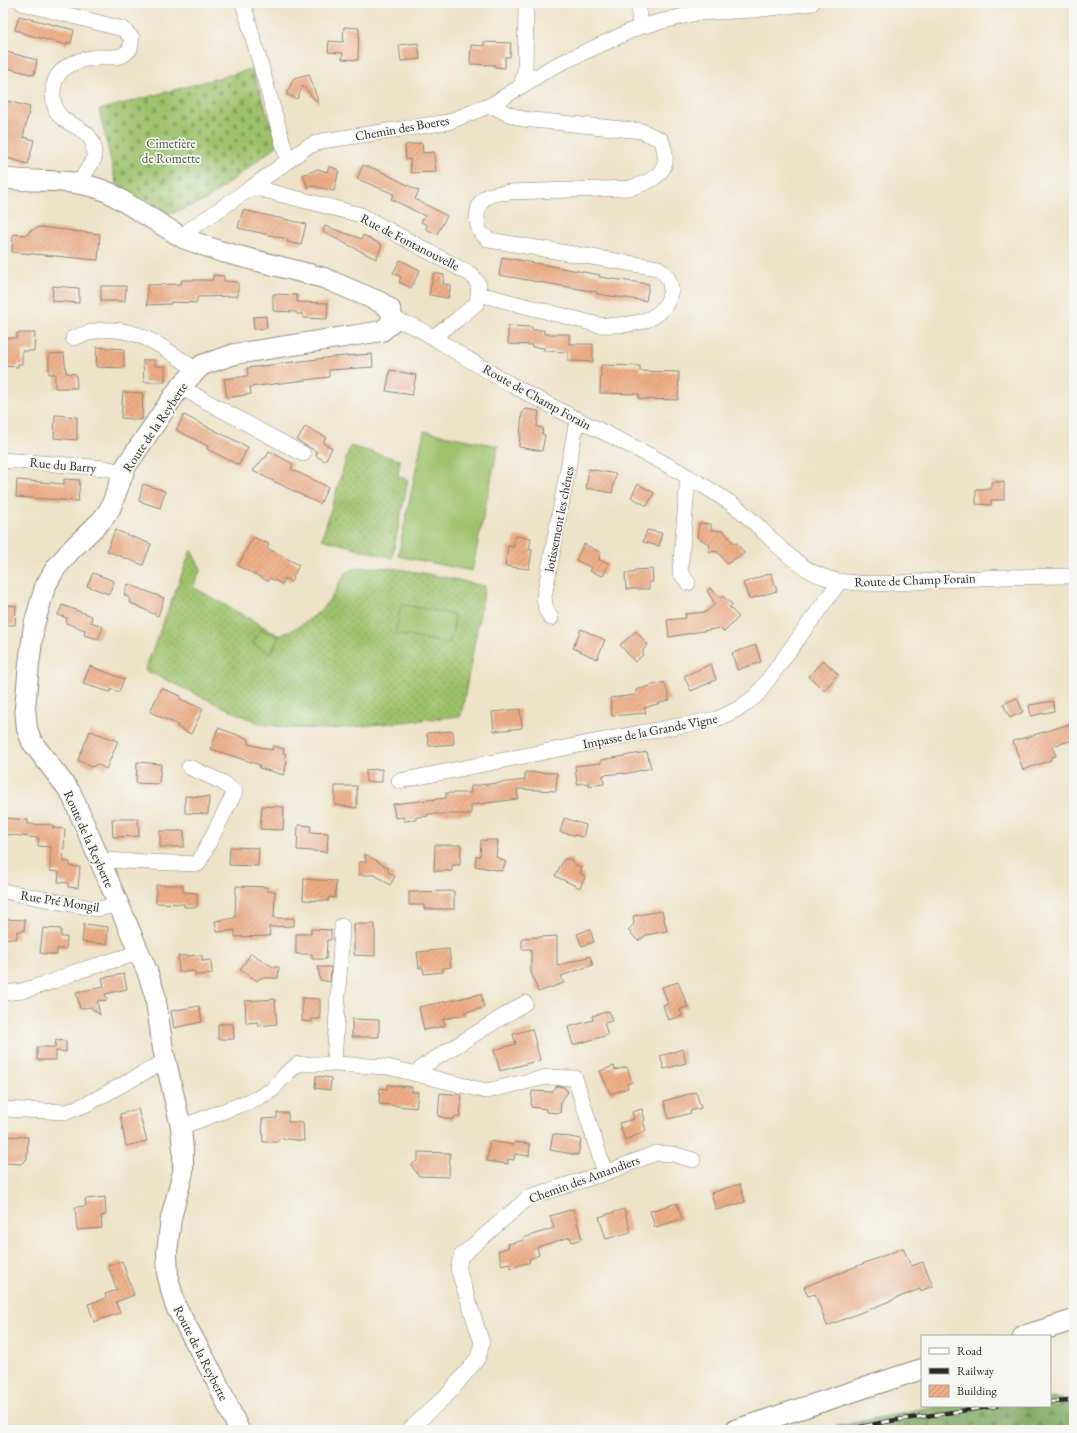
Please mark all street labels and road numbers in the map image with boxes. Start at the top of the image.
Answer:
street label: Chemin des Boeres [354,111,450,145]
street label: Rue de Fontanouvelle [358,210,462,274]
street label: Route de Champ Forain [480,360,594,434]
street label: Route de la Reyberte [119,379,191,475]
street label: Rue du Barry [29,454,97,476]
street label: lotissement les chênes [540,465,578,573]
street label: Route de Champ Forain [854,569,976,591]
street label: Impasse de la Grande Vigne [581,710,719,752]
street label: Route de la Reyberte [60,788,118,890]
street label: Rue Pré Mongil [19,886,101,916]
street label: Chemin des Amandiers [526,1151,642,1207]
street label: Route de la Reyberte [170,1302,232,1404]

